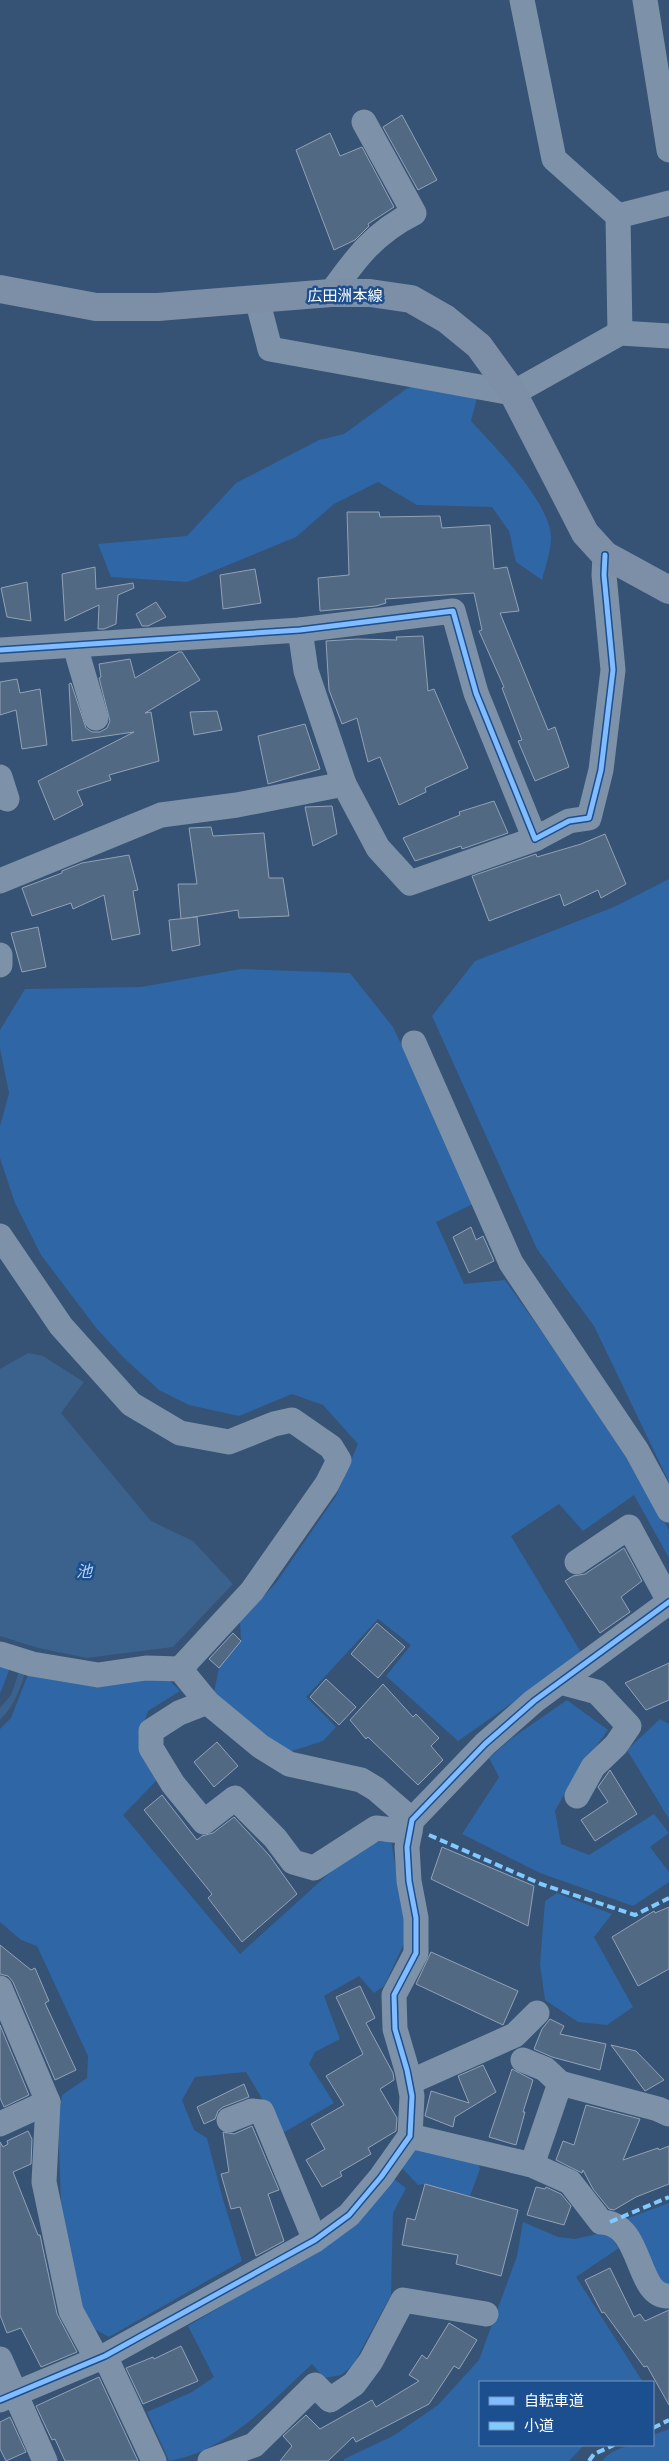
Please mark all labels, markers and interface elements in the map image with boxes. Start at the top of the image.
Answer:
street label: 広田洲本線 [307,286,383,305]
water label: 池 [76,1561,94,1581]
legend [479,2381,654,2446]
text: 自転車道 [524,2391,584,2410]
text: 小道 [524,2416,554,2435]

